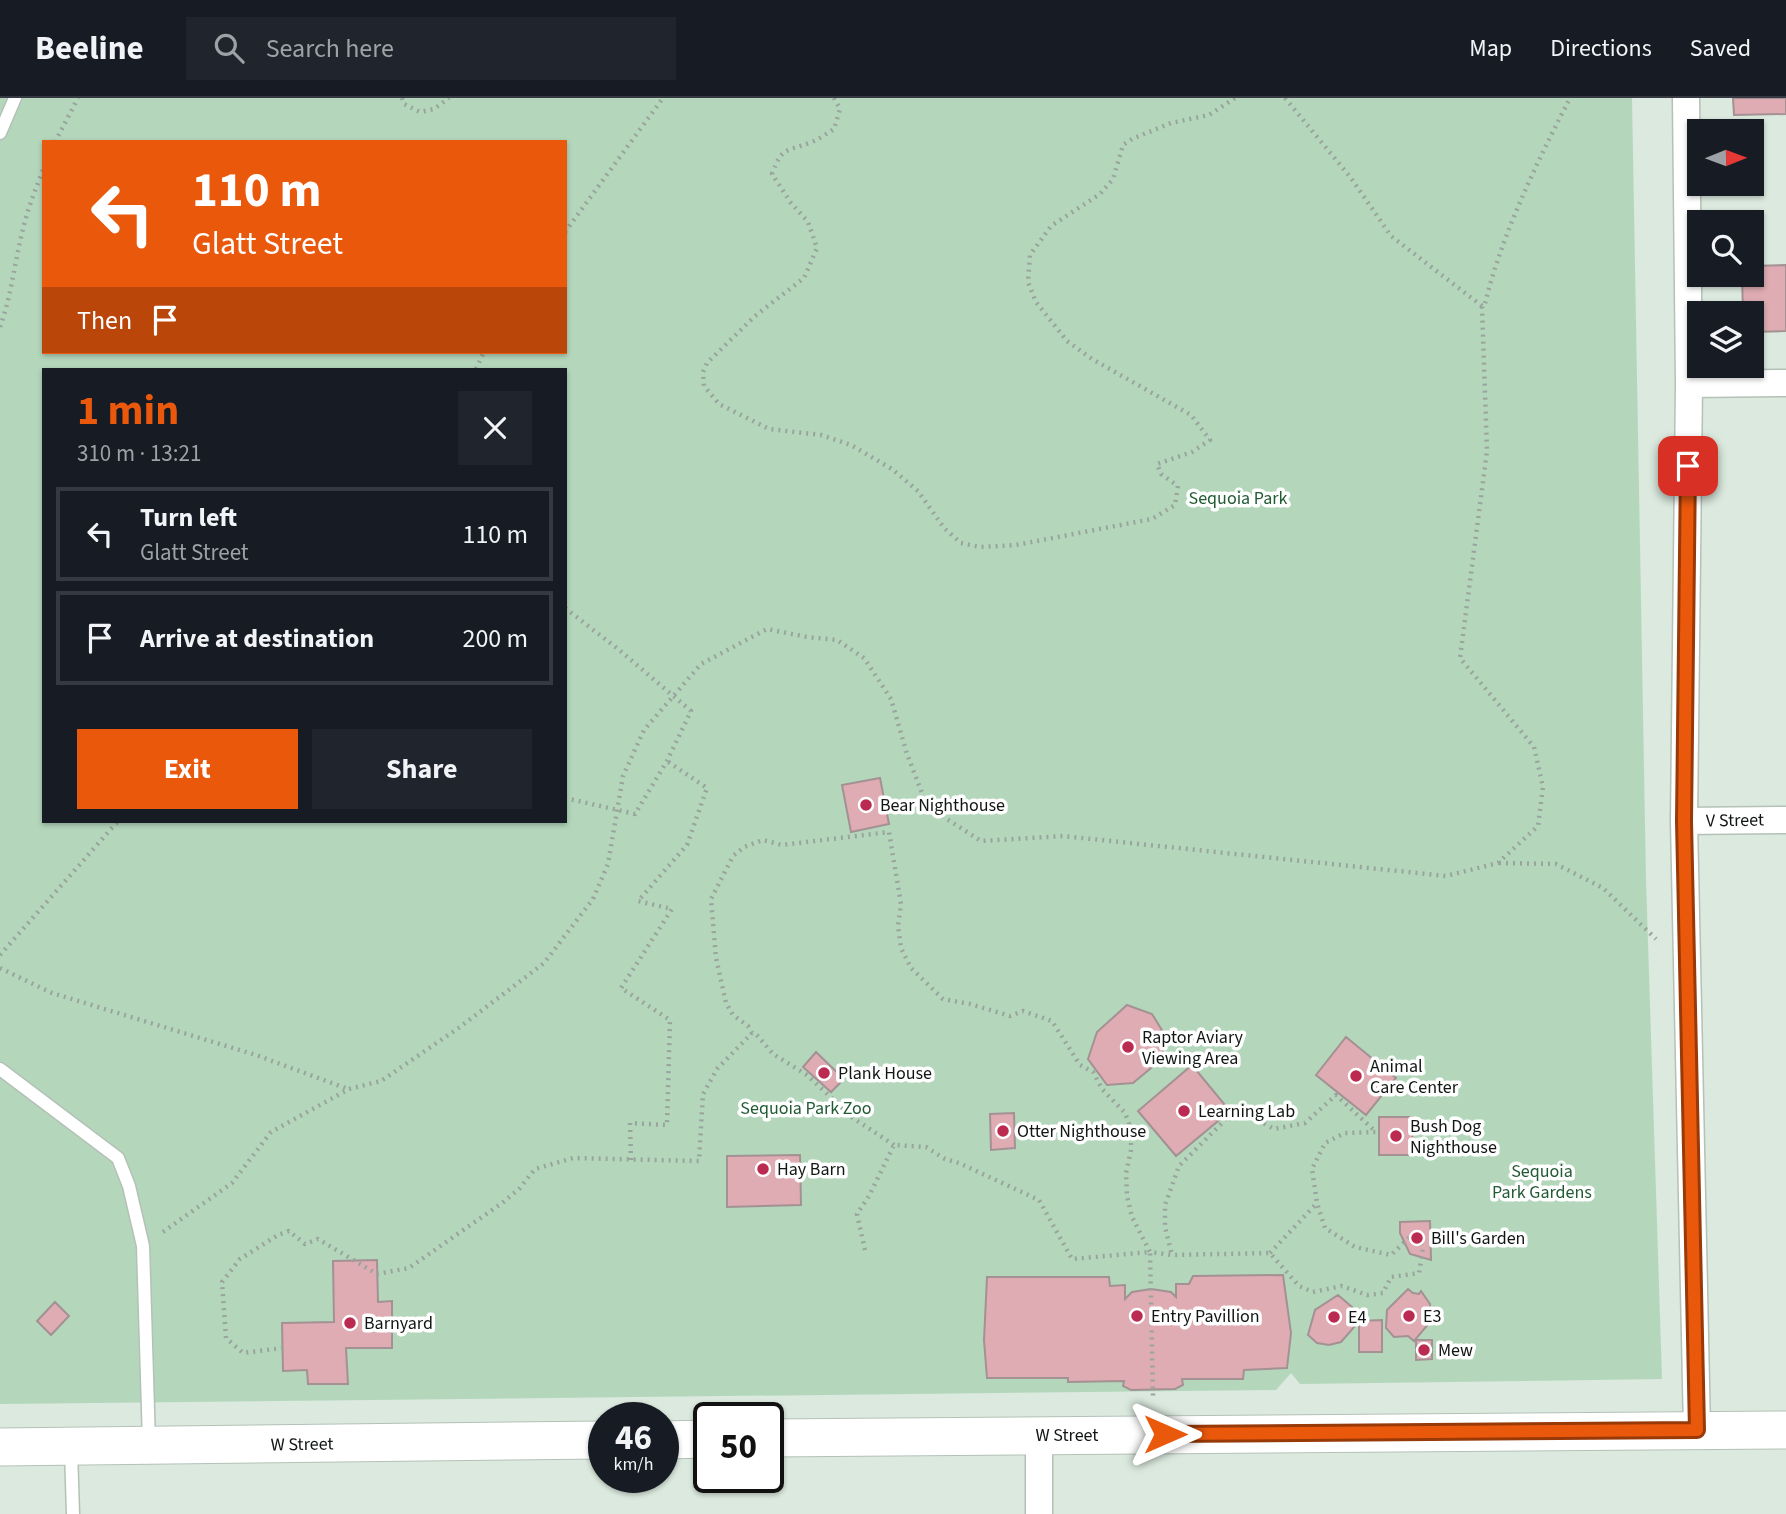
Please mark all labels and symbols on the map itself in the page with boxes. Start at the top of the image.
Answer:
north arrow [1687,119,1764,196]
pin [1658,436,1718,496]
park label: Sequoia Park [1189,486,1288,511]
place label: Bear Nighthouse [880,793,1005,818]
marker: Bear Nighthouse [858,797,874,813]
street label: V Street [1706,807,1764,834]
place label: Raptor Aviary Viewing Area [1142,1025,1244,1071]
marker: Raptor Aviary Viewing Area [1120,1039,1136,1055]
place label: Animal Care Center [1370,1054,1459,1100]
place label: Plank House [838,1061,932,1086]
marker: Plank House [816,1065,832,1081]
marker: Animal Care Center [1348,1068,1364,1084]
park label: Sequoia Park Zoo [740,1096,872,1121]
place label: Learning Lab [1198,1099,1295,1124]
marker: Learning Lab [1176,1103,1192,1119]
place label: Bush Dog Nighthouse [1410,1114,1497,1160]
place label: Otter Nighthouse [1017,1119,1146,1144]
marker: Otter Nighthouse [995,1123,1011,1139]
marker: Bush Dog Nighthouse [1388,1128,1404,1144]
place label: Hay Barn [777,1157,846,1182]
park label: Sequoia Park Gardens [1492,1159,1592,1205]
marker: Hay Barn [755,1161,771,1177]
place label: Bill's Garden [1431,1226,1525,1251]
marker: Bill's Garden [1409,1230,1425,1246]
place label: Entry Pavillion [1151,1304,1260,1329]
place label: E3 [1423,1304,1441,1329]
place label: E4 [1348,1305,1366,1330]
marker: Entry Pavillion [1129,1308,1145,1324]
marker: E3 [1401,1308,1417,1324]
marker: E4 [1326,1309,1342,1325]
place label: Barnyard [364,1311,433,1336]
marker: Barnyard [342,1315,358,1331]
place label: Mew [1438,1338,1473,1363]
marker: Mew [1416,1342,1432,1358]
position arrow [1128,1397,1202,1471]
speed limit sign: 50 [693,1402,784,1493]
street label: W Street [1036,1423,1098,1448]
street label: W Street [270,1431,334,1458]

